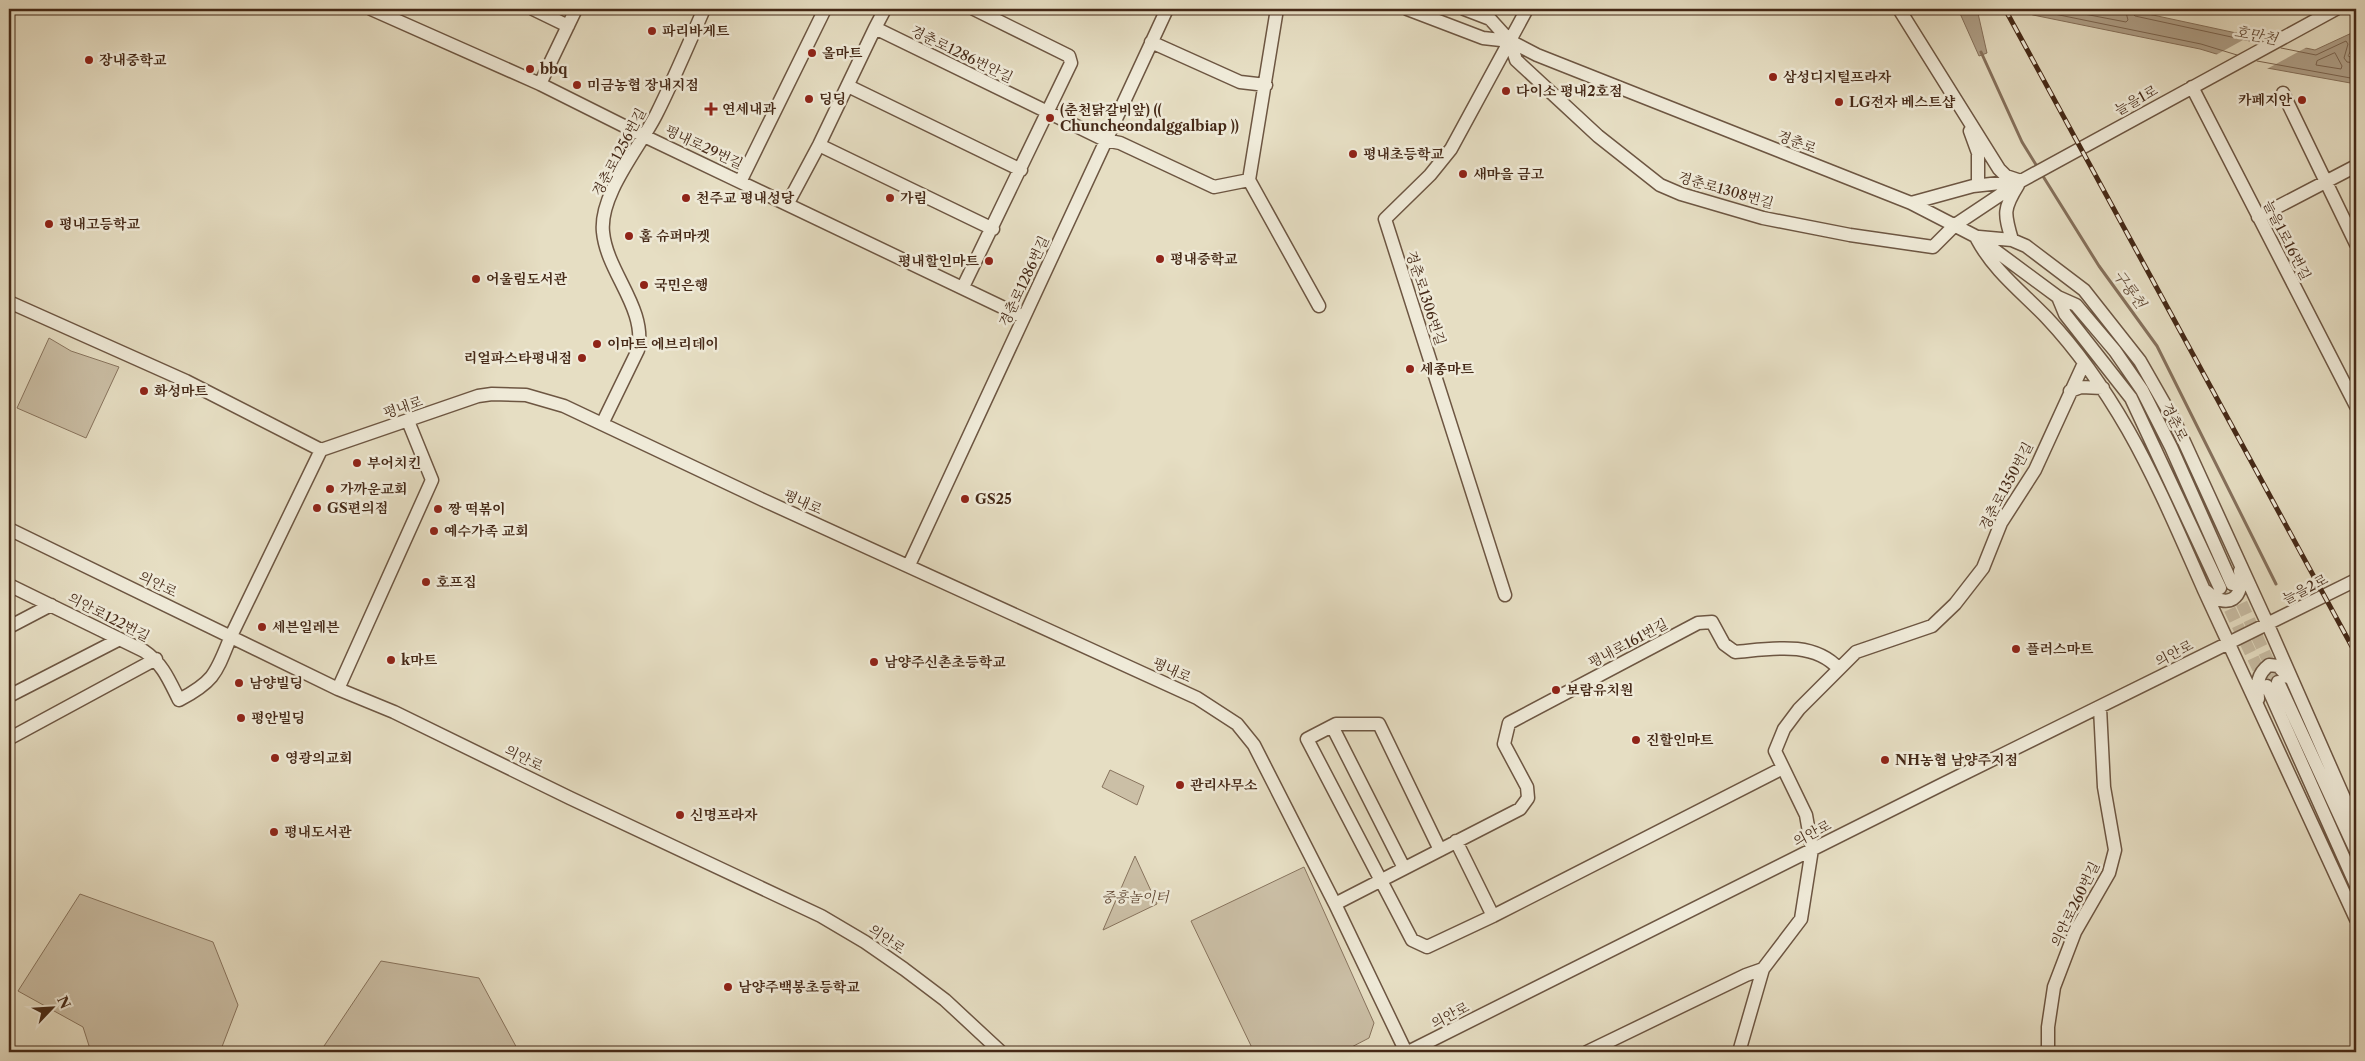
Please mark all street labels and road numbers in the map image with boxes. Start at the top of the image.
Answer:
street label: 경춘로1286번안길 [908,21,1016,87]
street label: 늘을1로 [2111,81,2161,119]
street label: 경춘로1256번길 [588,105,650,199]
street label: 평내로29번길 [662,121,746,173]
street label: 경춘로 [1775,126,1820,158]
street label: 경춘로1308번길 [1676,168,1776,212]
street label: 늘을1로16번길 [2259,197,2315,283]
street label: 경춘로1286번길 [995,233,1053,329]
street label: 경춘로1306번길 [1402,248,1450,348]
street label: 평내로 [381,392,426,422]
street label: 경춘로 [2158,400,2192,445]
street label: 경춘로1350번길 [1975,439,2037,533]
street label: 평내로 [781,486,826,519]
street label: 의안로 [136,567,181,601]
street label: 늘을2로 [2279,570,2331,608]
street label: 의안로122번길 [65,589,153,645]
street label: 평내로161번길 [1585,614,1671,672]
street label: 의안로 [2152,636,2197,670]
street label: 평내로 [1150,654,1195,687]
street label: 의안로 [502,741,547,775]
street label: 의안로 [1790,816,1835,850]
street label: 의안로260번길 [2047,858,2103,950]
street label: 의안로 [865,920,909,958]
street label: 의안로 [1428,998,1473,1032]

